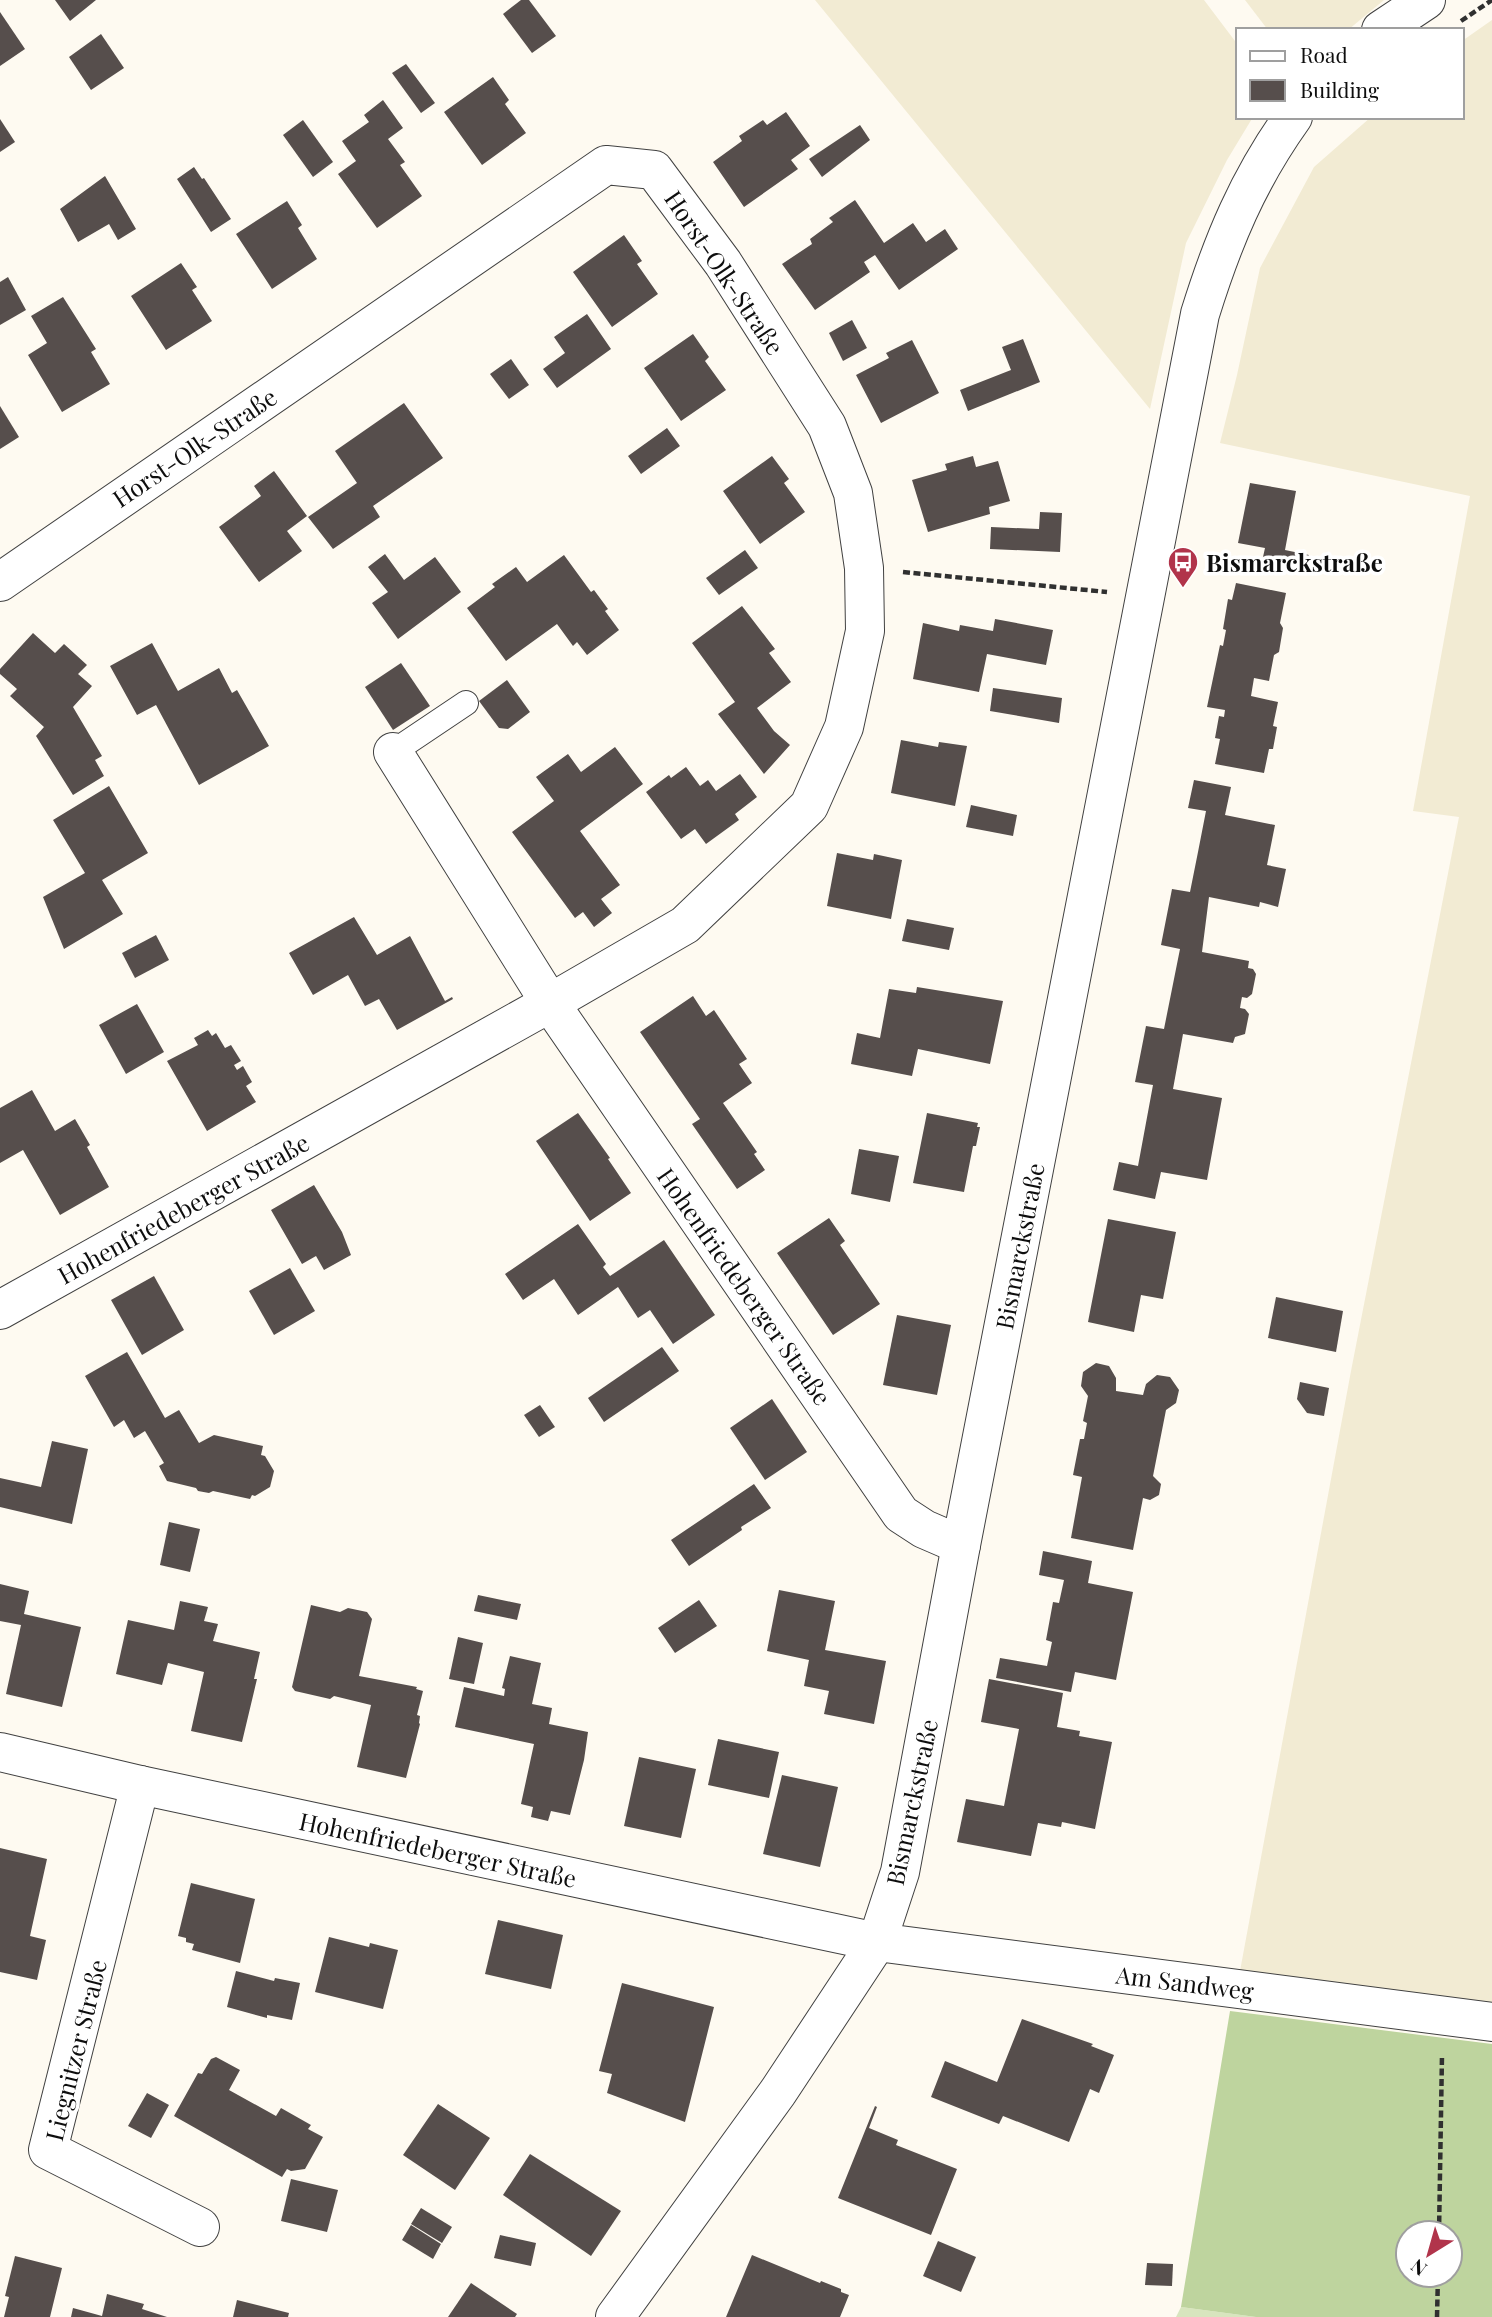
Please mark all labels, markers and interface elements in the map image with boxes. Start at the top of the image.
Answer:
legend [1236,28,1464,119]
text: Road [1300,40,1348,68]
text: Building [1300,75,1379,103]
street label: Horst-Olk-Straße [658,184,792,360]
street label: Horst-Olk-Straße [106,380,282,514]
bus stop icon: Bismarckstraße [1166,545,1200,589]
place label: Bismarckstraße [1206,546,1383,578]
street label: Hohenfriedeberger Straße [52,1126,314,1290]
street label: Bismarckstraße [987,1160,1051,1332]
street label: Hohenfriedeberger Straße [651,1161,839,1411]
street label: Bismarckstraße [878,1716,944,1888]
street label: Hohenfriedeberger Straße [297,1804,579,1894]
street label: Liegnitzer Straße [37,1956,113,2144]
street label: Am Sandweg [1113,1958,1256,2006]
north arrow [1394,2219,1464,2289]
text: N [1405,2254,1431,2283]

